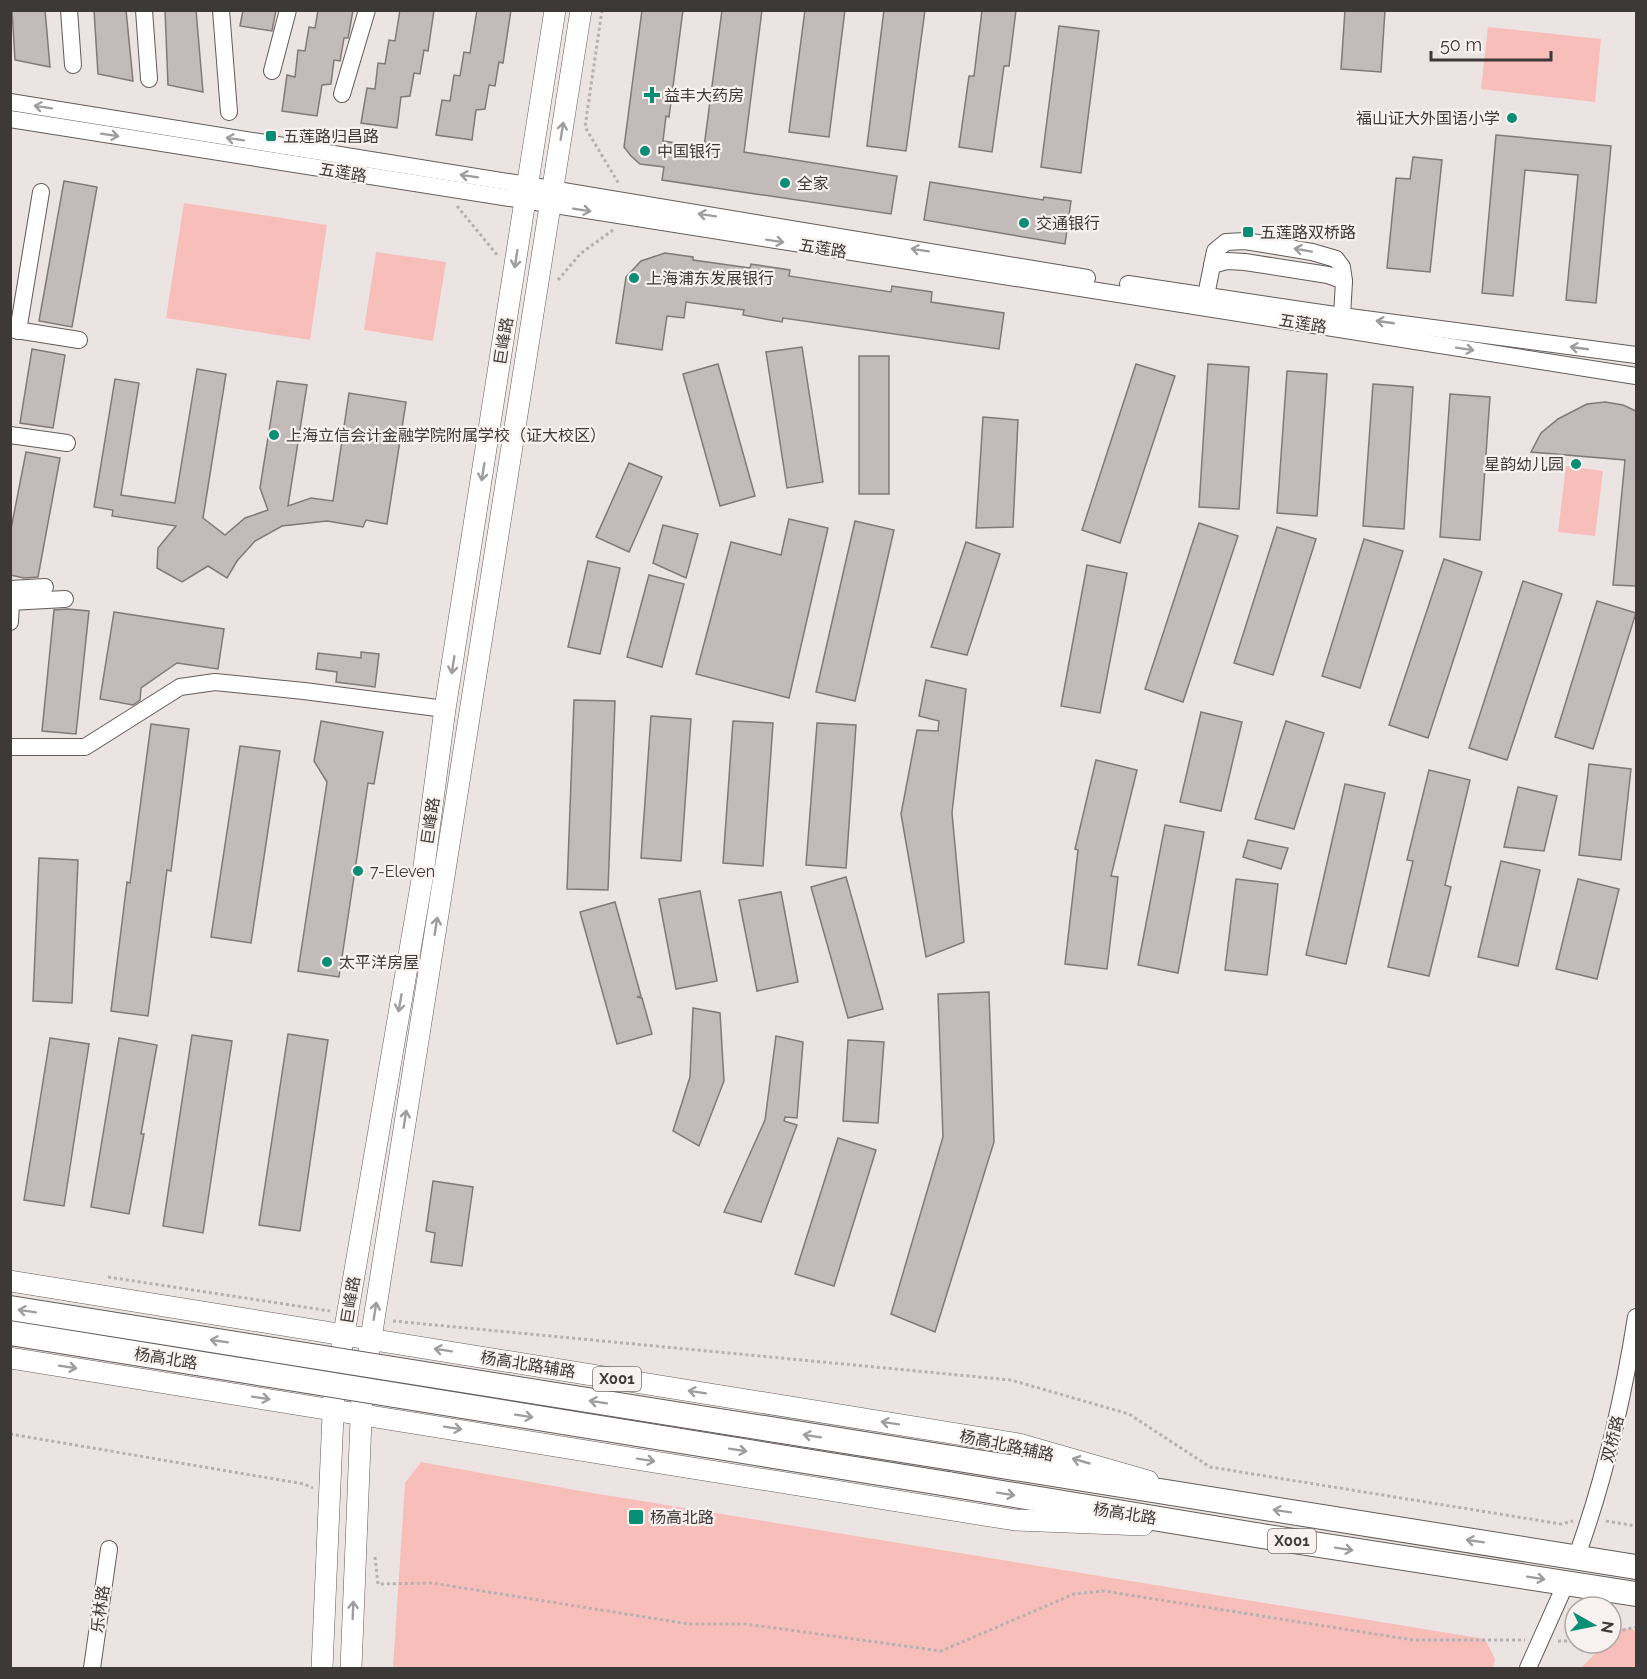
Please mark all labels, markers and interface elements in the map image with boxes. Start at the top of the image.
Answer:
scale bar [1431,24,1551,62]
text: 50 m [1440,34,1482,55]
place label: 益丰大药房 [664,86,744,105]
marker: 益丰大药房 [645,88,659,102]
one-way arrow [33,102,53,113]
place label: 福山证大外国语小学 [1356,109,1500,128]
marker: 福山证大外国语小学 [1505,111,1519,125]
one-way arrow [556,122,567,141]
place label: 五莲路归昌路 [283,127,379,146]
one-way arrow [99,129,119,140]
marker: 五莲路归昌路 [264,129,278,143]
one-way arrow [226,133,246,144]
place label: 中国银行 [657,142,721,161]
marker: 中国银行 [638,144,652,158]
street label: 五莲路 [318,159,368,186]
one-way arrow [460,170,480,181]
place label: 全家 [797,174,829,193]
marker: 全家 [778,176,792,190]
one-way arrow [572,205,592,216]
one-way arrow [697,209,717,220]
place label: 交通银行 [1036,214,1100,233]
marker: 交通银行 [1017,216,1031,230]
place label: 五莲路双桥路 [1260,223,1356,242]
marker: 五莲路双桥路 [1241,225,1255,239]
one-way arrow [765,235,784,246]
street label: 五莲路 [798,235,848,262]
one-way arrow [910,244,930,255]
one-way arrow [1293,244,1313,255]
one-way arrow [510,249,521,268]
place label: 上海浦东发展银行 [646,269,774,288]
marker: 上海浦东发展银行 [627,271,641,285]
street label: 五莲路 [1278,310,1328,337]
street label: 巨峰路 [490,316,517,366]
one-way arrow [1376,316,1396,327]
one-way arrow [1569,342,1589,353]
one-way arrow [1454,343,1474,354]
place label: 上海立信会计金融学院附属学校（证大校区） [286,426,606,445]
marker: 上海立信会计金融学院附属学校（证大校区） [267,428,281,442]
place label: 星韵幼儿园 [1484,455,1564,474]
marker: 星韵幼儿园 [1569,457,1583,471]
one-way arrow [477,462,488,482]
one-way arrow [447,655,458,674]
street label: 巨峰路 [418,796,443,846]
place label: 7-Eleven [370,862,435,881]
marker: 7-Eleven [351,864,365,878]
one-way arrow [430,917,441,936]
place label: 太平洋房屋 [339,953,419,972]
marker: 太平洋房屋 [320,955,334,969]
one-way arrow [395,993,406,1012]
one-way arrow [400,1109,411,1129]
street label: 巨峰路 [337,1275,364,1325]
one-way arrow [370,1302,381,1322]
one-way arrow [17,1305,37,1316]
one-way arrow [210,1336,230,1347]
street label: 杨高北路 [133,1344,199,1373]
one-way arrow [433,1345,453,1356]
street label: 杨高北路辅路 [479,1348,577,1381]
one-way arrow [58,1362,78,1373]
road number: X001 [593,1367,641,1391]
one-way arrow [688,1386,708,1397]
one-way arrow [250,1393,270,1404]
one-way arrow [589,1396,609,1407]
one-way arrow [514,1410,534,1421]
street label: 双桥路 [1597,1414,1628,1465]
one-way arrow [880,1417,900,1428]
one-way arrow [443,1423,463,1434]
street label: 杨高北路辅路 [958,1426,1056,1465]
one-way arrow [802,1430,822,1441]
one-way arrow [727,1445,747,1456]
one-way arrow [636,1454,655,1465]
one-way arrow [1071,1455,1090,1467]
one-way arrow [996,1488,1015,1499]
street label: 杨高北路 [1092,1499,1158,1528]
one-way arrow [1273,1505,1293,1516]
marker: 杨高北路 [627,1508,645,1526]
place label: 杨高北路 [650,1508,714,1527]
road number: X001 [1268,1529,1316,1553]
one-way arrow [1466,1536,1485,1547]
one-way arrow [1333,1543,1353,1554]
one-way arrow [1526,1573,1546,1584]
street label: 乐林路 [88,1584,113,1634]
north arrow [1563,1595,1623,1655]
one-way arrow [348,1601,359,1621]
text: N [1597,1620,1618,1635]

